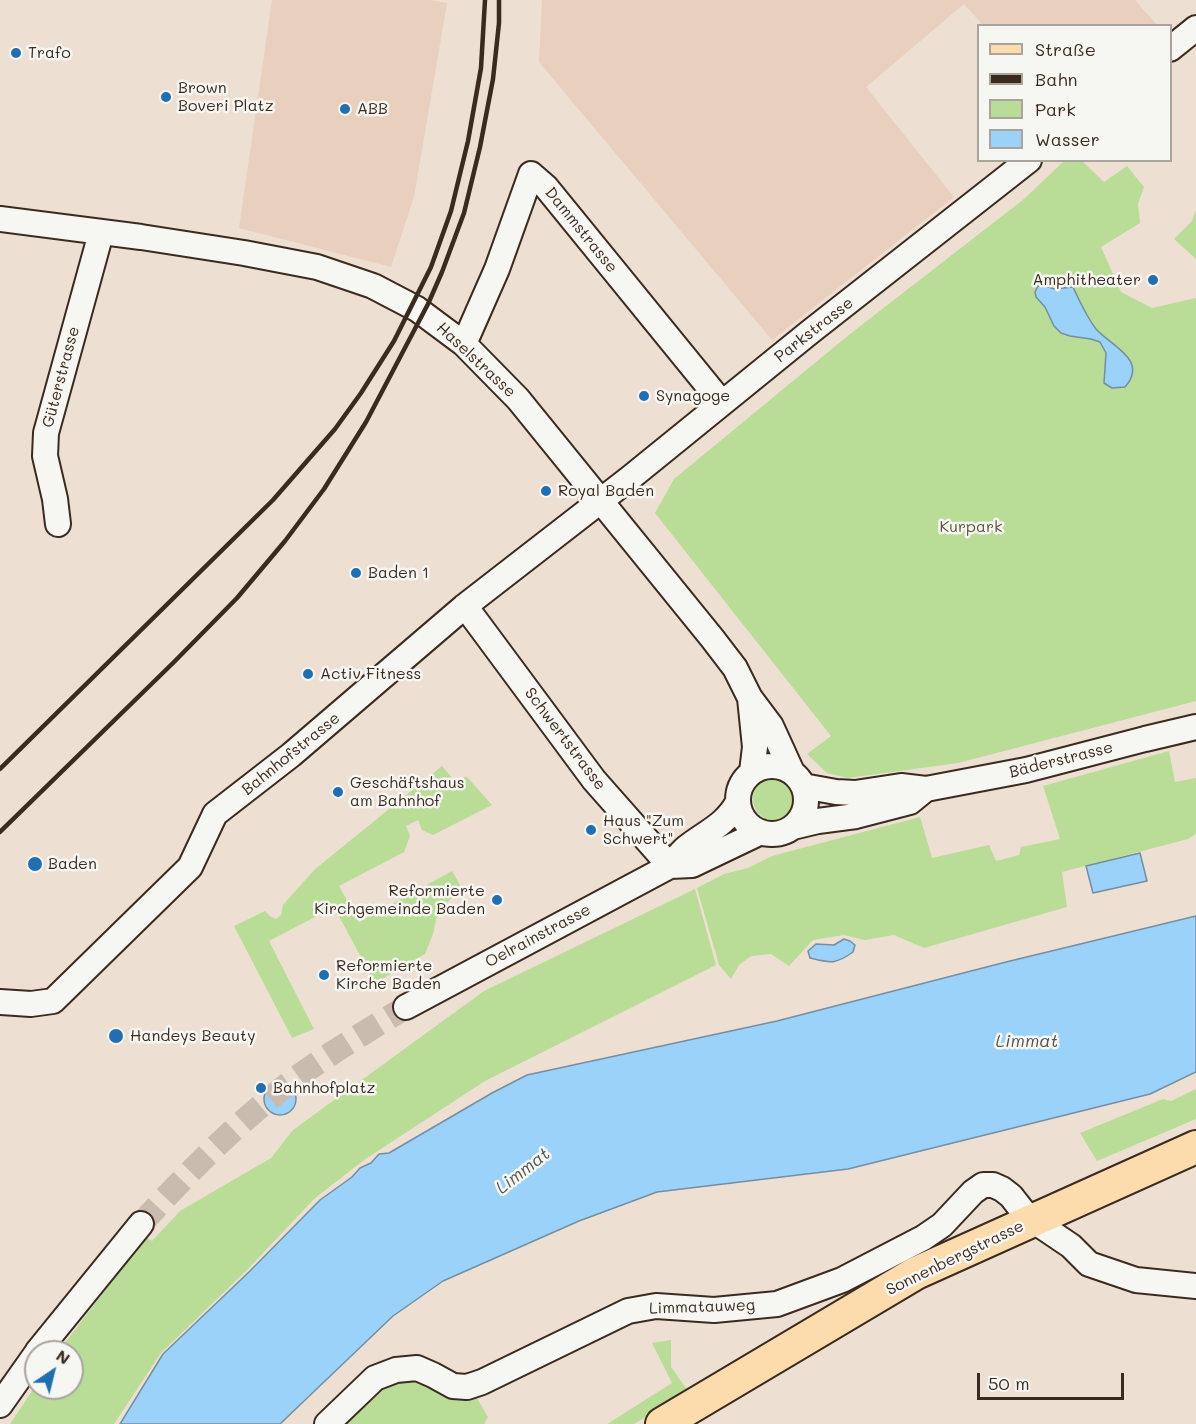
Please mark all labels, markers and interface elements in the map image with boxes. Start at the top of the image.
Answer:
legend [977,24,1172,162]
text: Straße [1035,37,1096,61]
place label: Trafo [28,43,71,63]
marker: Trafo [9,46,23,60]
text: Bahn [1035,67,1078,91]
place label: Brown Boveri Platz [178,78,274,116]
marker: Brown Boveri Platz [159,90,173,104]
text: Park [1035,97,1076,121]
place label: ABB [357,99,388,119]
marker: ABB [338,102,352,116]
text: Wasser [1035,127,1100,151]
street label: Dammstrasse [541,183,621,277]
place label: Amphitheater [1032,270,1141,290]
marker: Amphitheater [1146,273,1160,287]
street label: Parkstrasse [771,293,857,367]
street label: Haselstrasse [432,318,520,402]
street label: Güterstrasse [38,324,84,430]
place label: Synagoge [656,386,730,406]
marker: Synagoge [637,389,651,403]
place label: Royal Baden [558,481,654,501]
marker: Royal Baden [539,484,553,498]
park label: Kurpark [940,517,1002,537]
place label: Baden 1 [368,563,429,583]
marker: Baden 1 [349,566,363,580]
place label: Activ Fitness [320,664,421,684]
marker: Activ Fitness [301,667,315,681]
street label: Schwertstrasse [520,684,610,794]
street label: Bahnhofstrasse [238,709,344,799]
street label: Bäderstrasse [1007,738,1115,782]
place label: Geschäftshaus am Bahnhof [350,773,464,811]
marker: Geschäftshaus am Bahnhof [331,785,345,799]
place label: Haus "Zum Schwert" [603,811,684,849]
marker: Haus "Zum Schwert" [584,823,598,837]
place label: Baden [48,854,97,874]
marker: Baden [26,855,44,873]
place label: Reformierte Kirchgemeinde Baden [314,881,485,919]
marker: Reformierte Kirchgemeinde Baden [490,893,504,907]
street label: Oelrainstrasse [482,900,594,972]
place label: Reformierte Kirche Baden [336,956,441,994]
marker: Reformierte Kirche Baden [317,968,331,982]
place label: Handeys Beauty [130,1026,255,1046]
marker: Handeys Beauty [107,1027,125,1045]
water label: Limmat [996,1030,1058,1052]
place label: Bahnhofplatz [273,1078,375,1098]
marker: Bahnhofplatz [254,1081,268,1095]
water label: Limmat [492,1143,554,1199]
street label: Sonnenbergstrasse [883,1216,1027,1300]
street label: Limmatauweg [649,1296,755,1318]
north arrow [24,1340,84,1400]
text: N [52,1344,74,1369]
scale bar [980,1361,1127,1399]
text: 50 m [988,1371,1030,1395]

